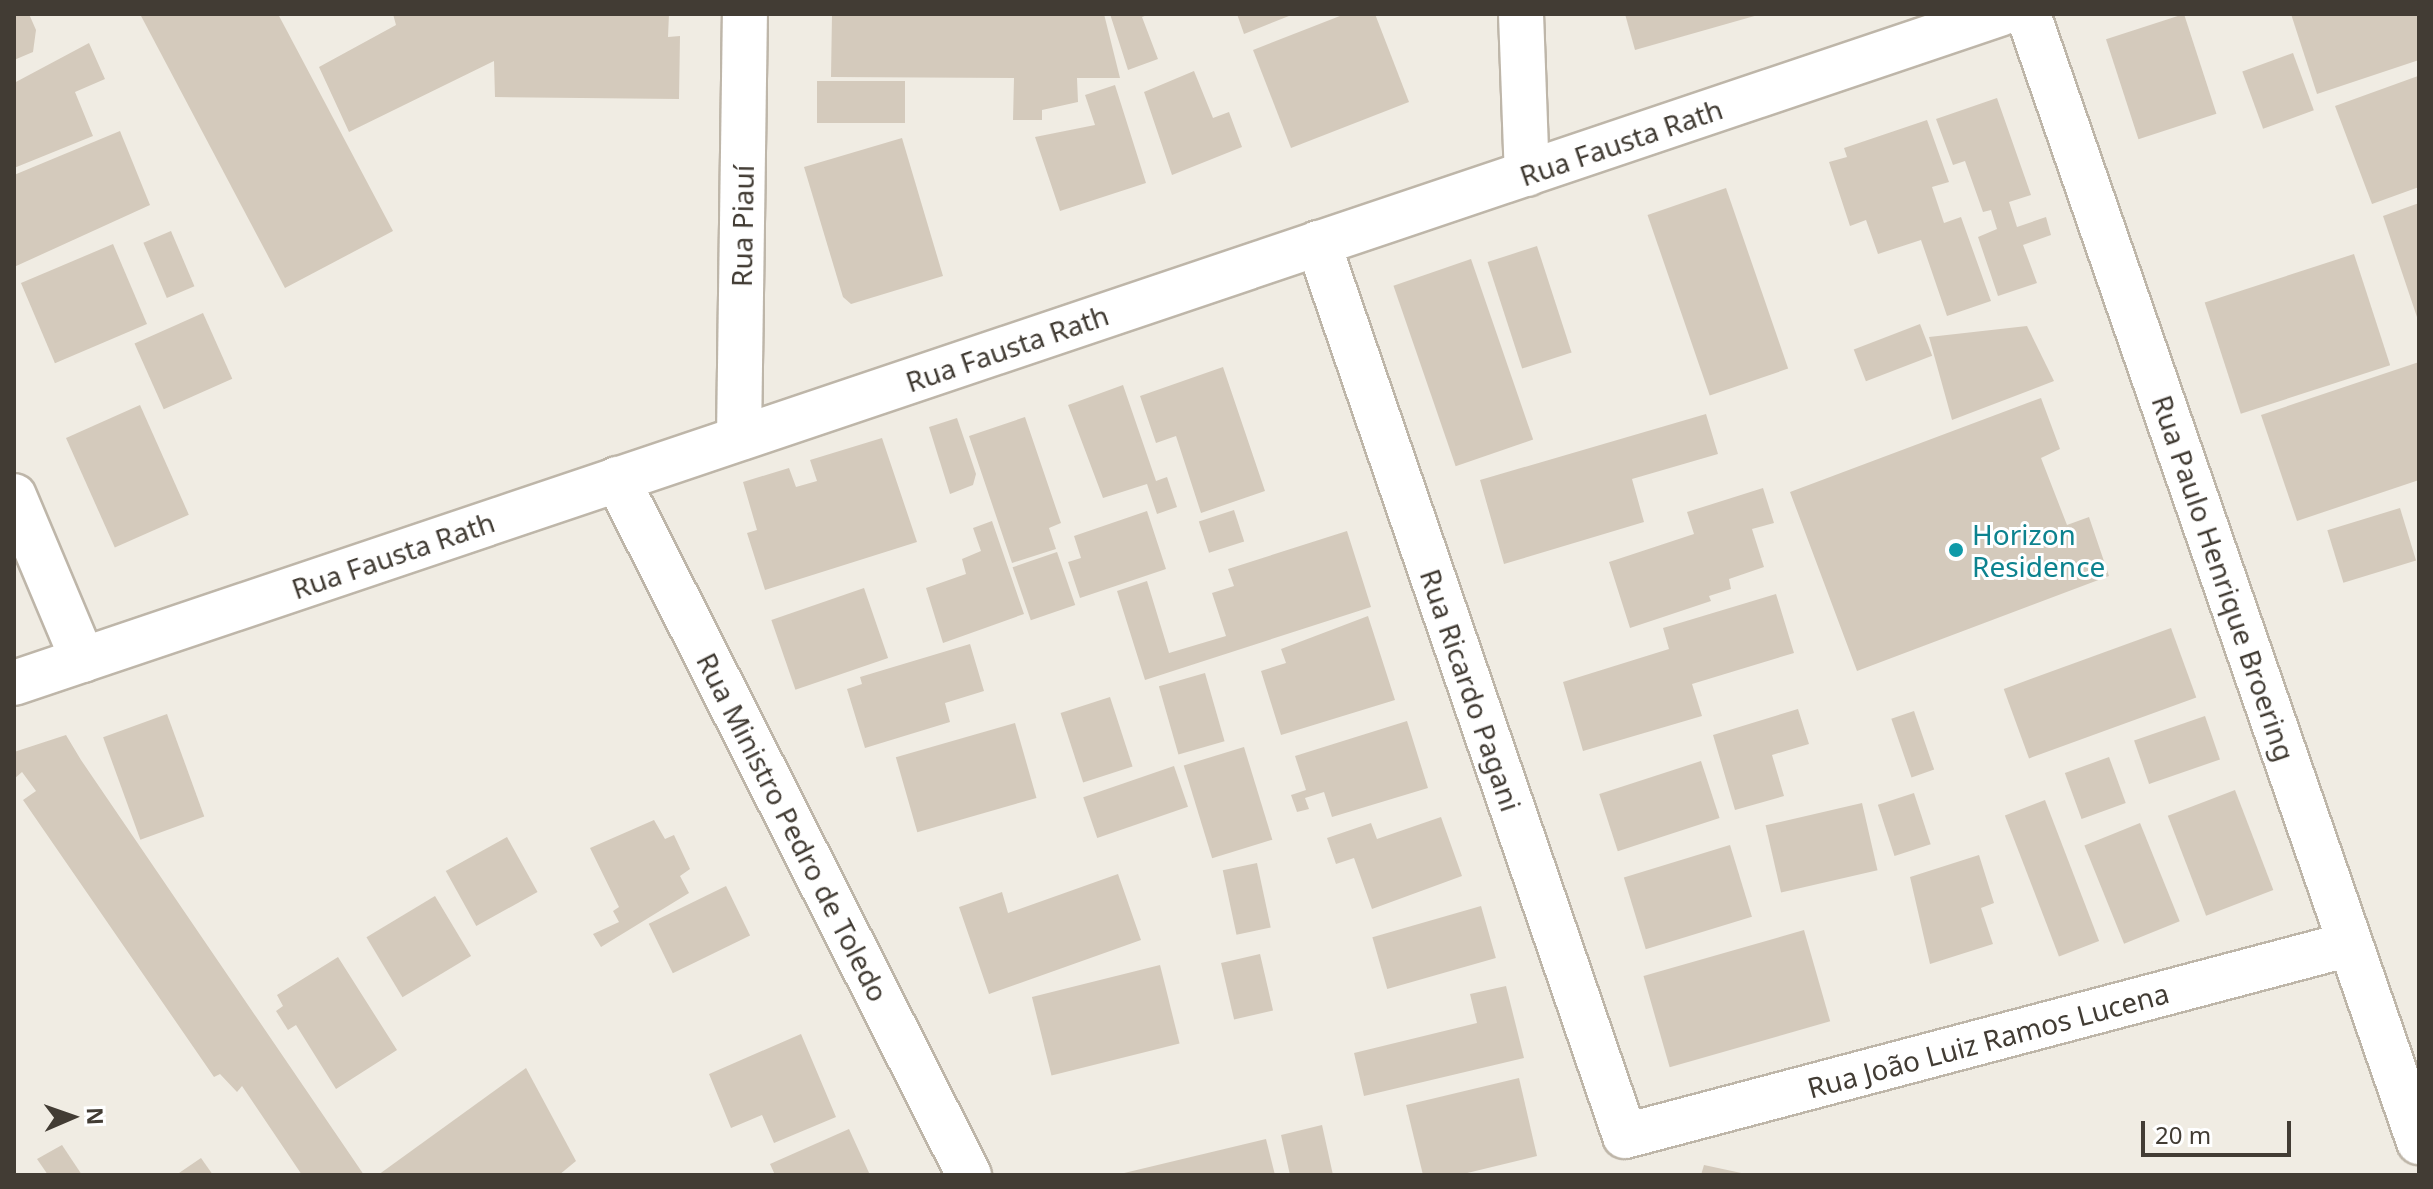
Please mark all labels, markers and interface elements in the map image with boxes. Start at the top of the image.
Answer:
street label: Rua Fausta Rath [1515,92,1727,192]
street label: Rua Piauí [724,165,760,287]
street label: Rua Fausta Rath [901,298,1113,398]
street label: Rua Paulo Henrique Broering [2146,391,2302,765]
street label: Rua Fausta Rath [287,505,499,605]
place label: Horizon Residence [1972,517,2105,583]
marker: Horizon Residence [1947,541,1965,559]
street label: Rua Ricardo Pagani [1414,564,1528,816]
street label: Rua Ministro Pedro de Toledo [690,647,896,1007]
street label: Rua João Luiz Ramos Lucena [1803,976,2173,1104]
north arrow [32,1077,112,1157]
scale bar [2145,1105,2295,1155]
text: N [81,1107,111,1126]
text: 20 m [2155,1118,2211,1151]

